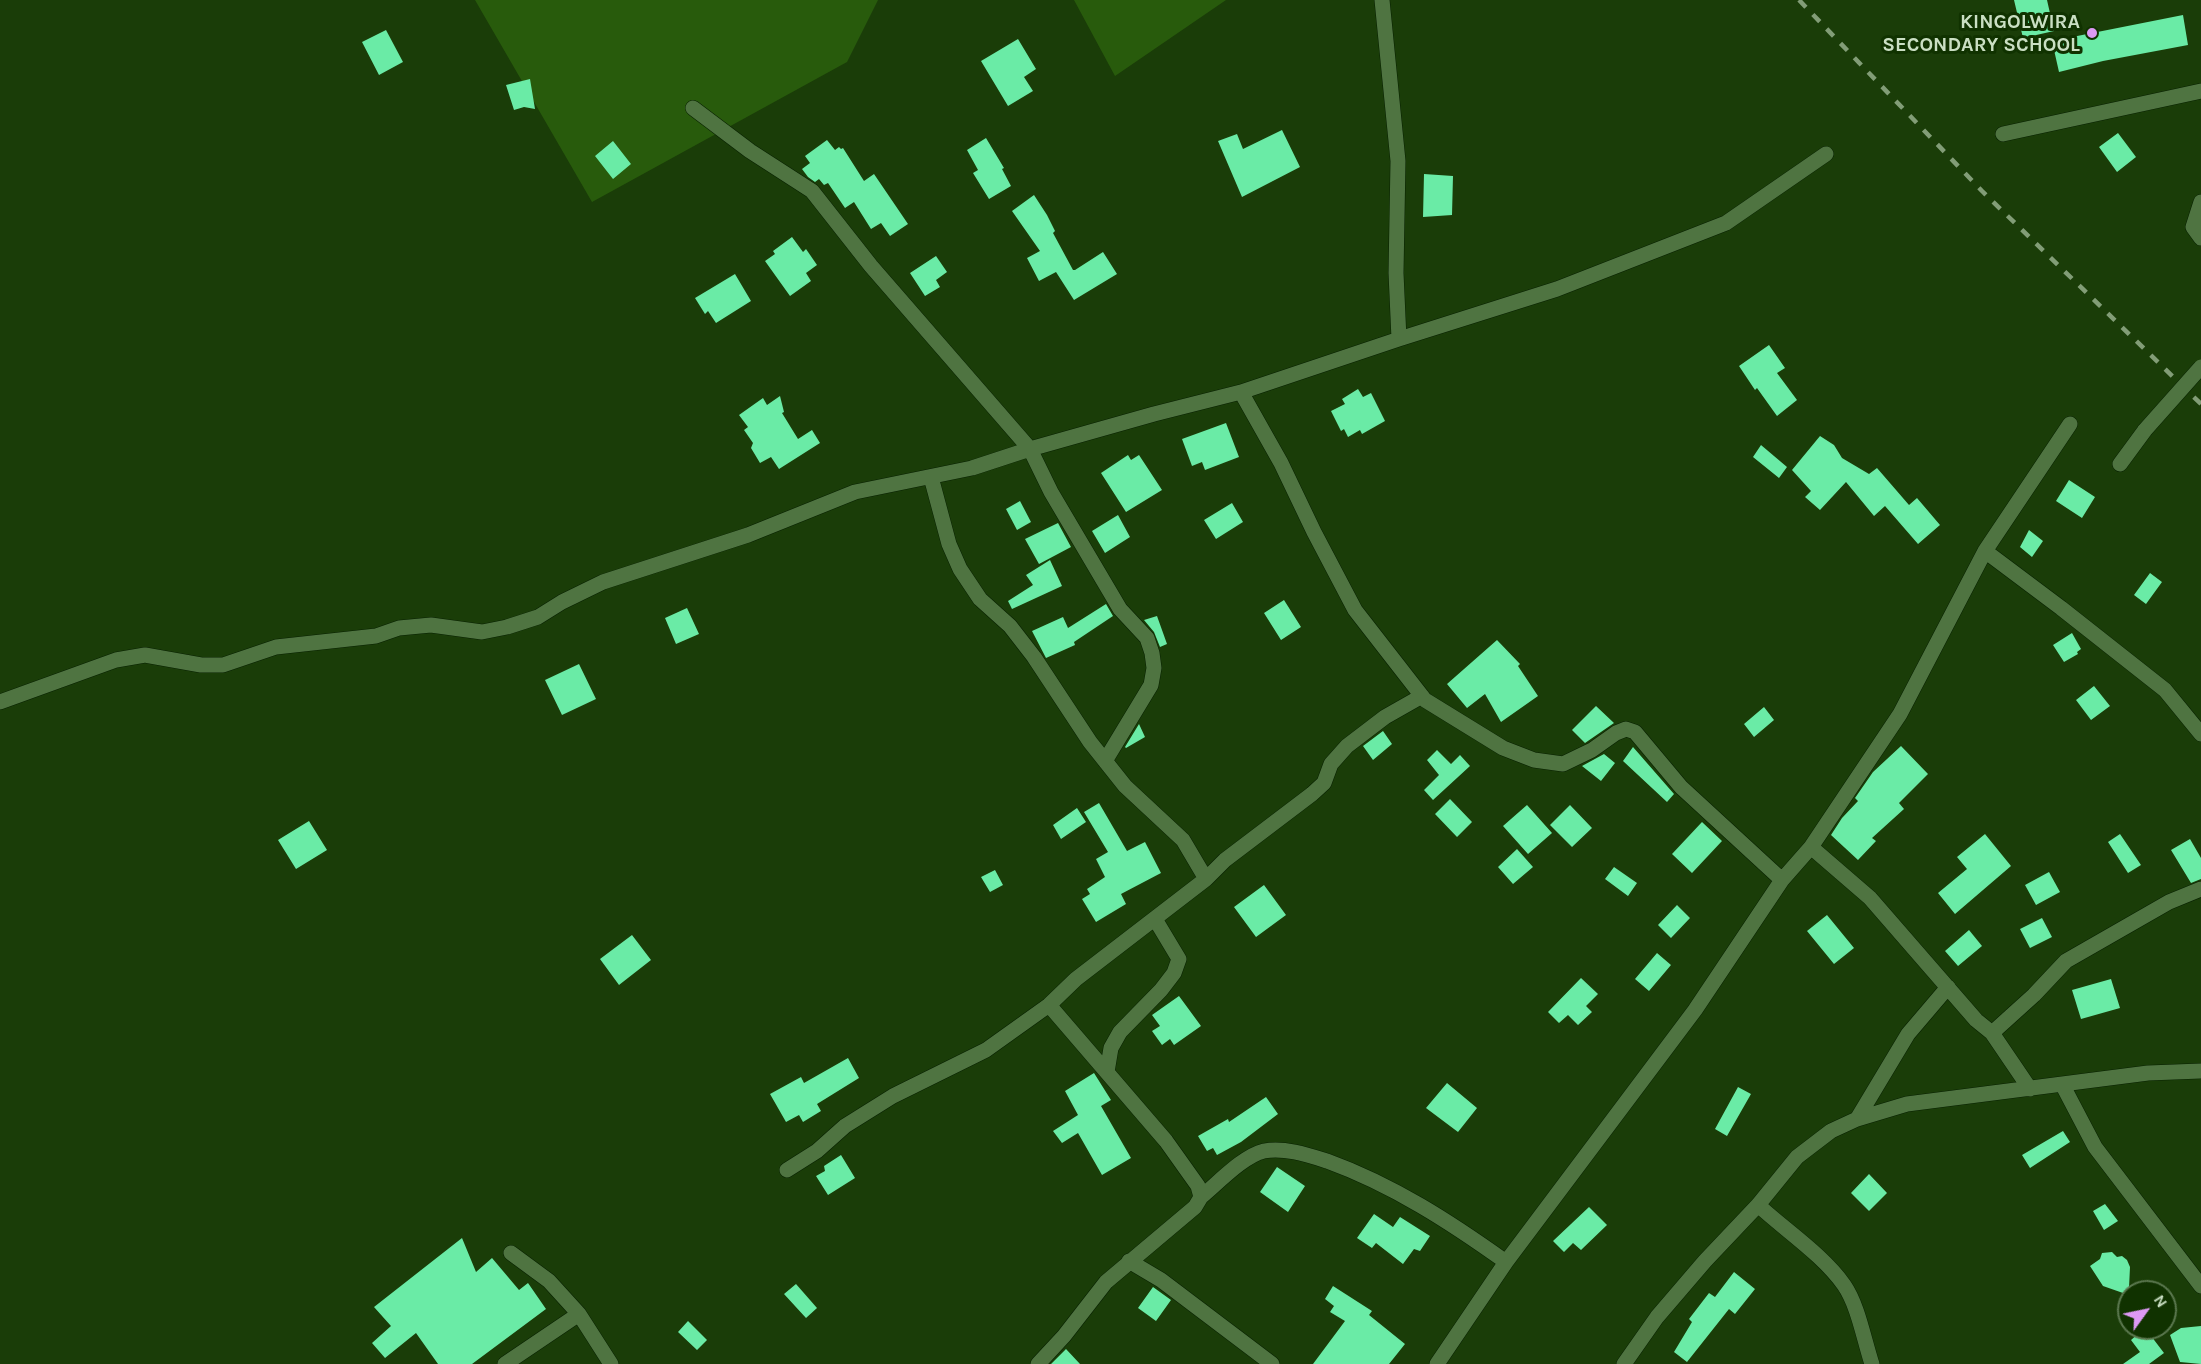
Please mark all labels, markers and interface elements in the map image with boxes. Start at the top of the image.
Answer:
place label: KINGOLWIRA SECONDARY SCHOOL [1882,10,2080,57]
marker: KINGOLWIRA SECONDARY SCHOOL [2085,26,2099,40]
north arrow [2117,1280,2177,1340]
text: N [2150,1291,2172,1311]

